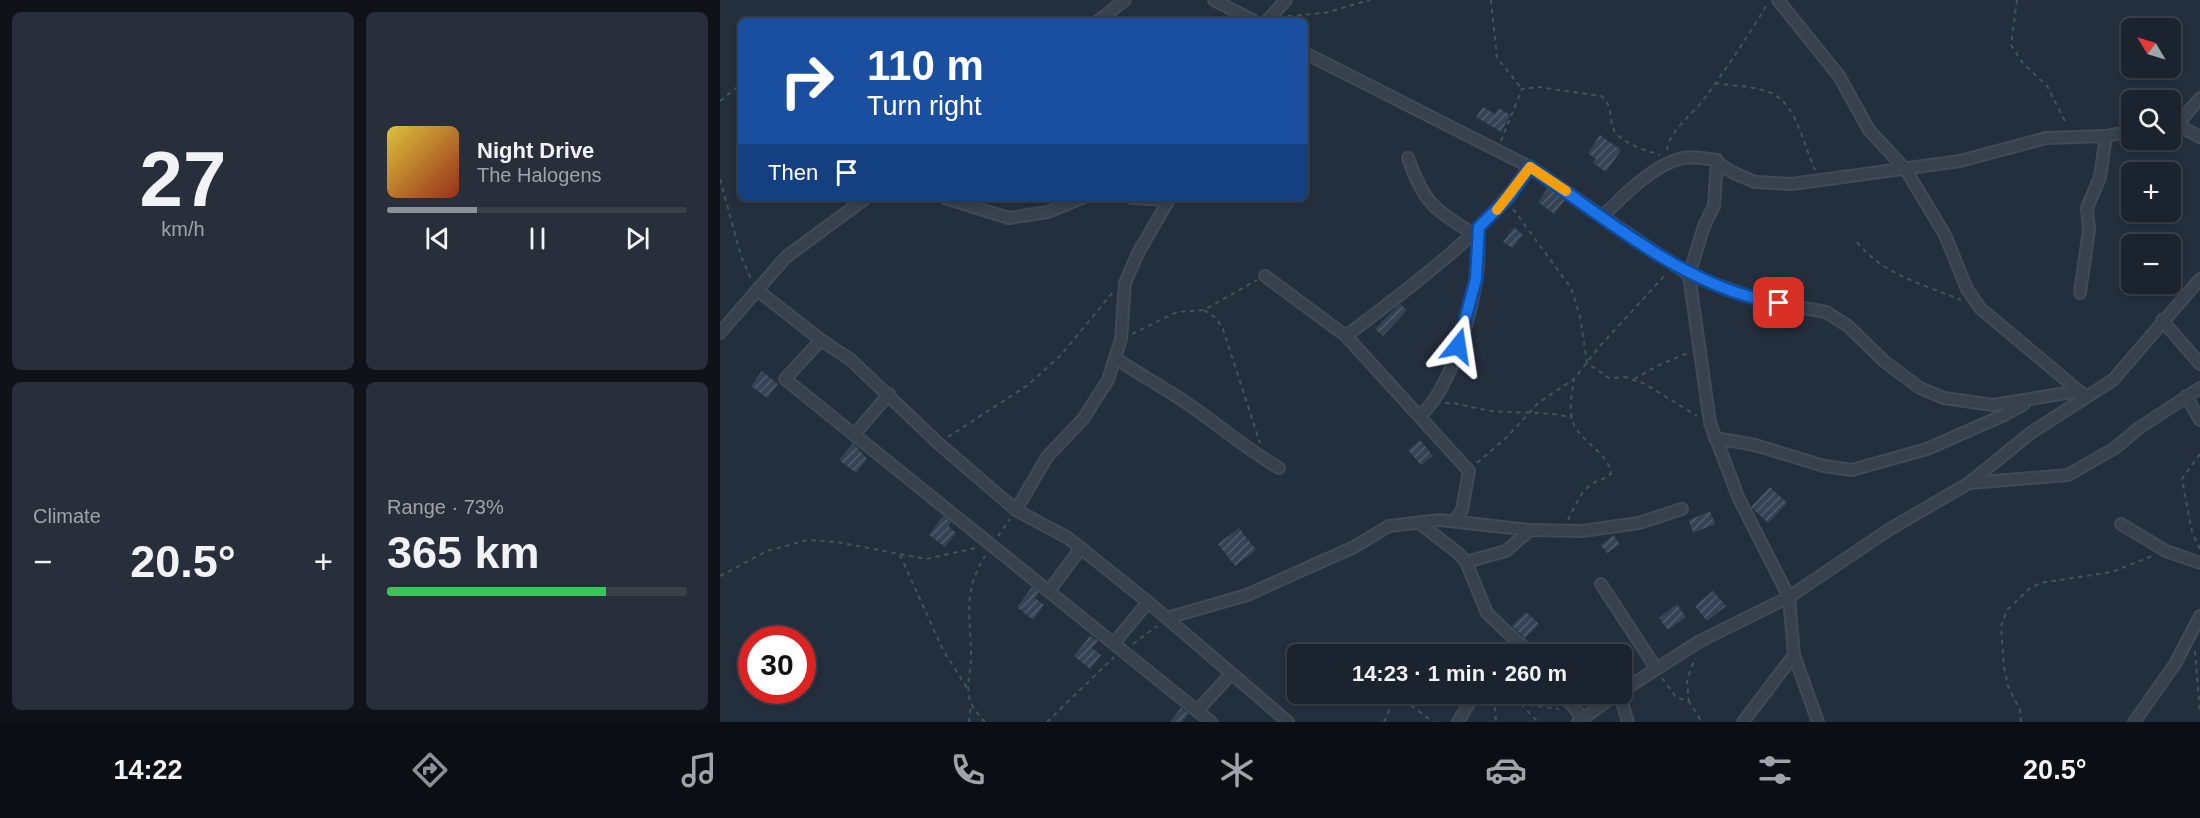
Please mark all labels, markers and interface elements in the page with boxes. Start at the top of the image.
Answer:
north arrow [2121,18,2181,78]
map controls [2121,18,2181,294]
icon: right [768,42,846,120]
text: 110 m [867,42,984,89]
button: search [2121,90,2181,150]
text: Turn right [867,91,982,121]
text: 27 [140,135,226,223]
text: Night Drive [477,138,594,163]
icon: arrive [830,156,863,189]
text: Then [768,160,818,185]
button: + [2121,162,2181,222]
text: The Halogens [477,164,602,186]
text: km/h [161,218,205,240]
icon: previous [421,222,454,255]
icon: pause [521,222,554,255]
icon: next [621,222,654,255]
button: − [2121,234,2181,294]
pin [1753,277,1804,328]
icon: arrive [1762,286,1795,319]
position arrow [1426,314,1490,378]
text: Range · 73% [387,496,504,518]
text: Climate [33,505,101,527]
text: 365 km [387,527,540,578]
text: 20.5° [130,536,236,587]
text: − [33,543,52,580]
text: + [314,543,333,580]
speed limit sign: 30 [738,626,816,704]
text: 14:23 · 1 min · 260 m [1352,661,1567,686]
icon: directions [409,749,451,791]
icon: music [678,749,720,791]
icon: phone [947,749,989,791]
icon: climate [1216,749,1258,791]
icon: car [1485,749,1527,791]
icon: filters [1754,749,1796,791]
text: 14:22 [113,755,183,785]
text: 20.5° [2023,755,2086,785]

